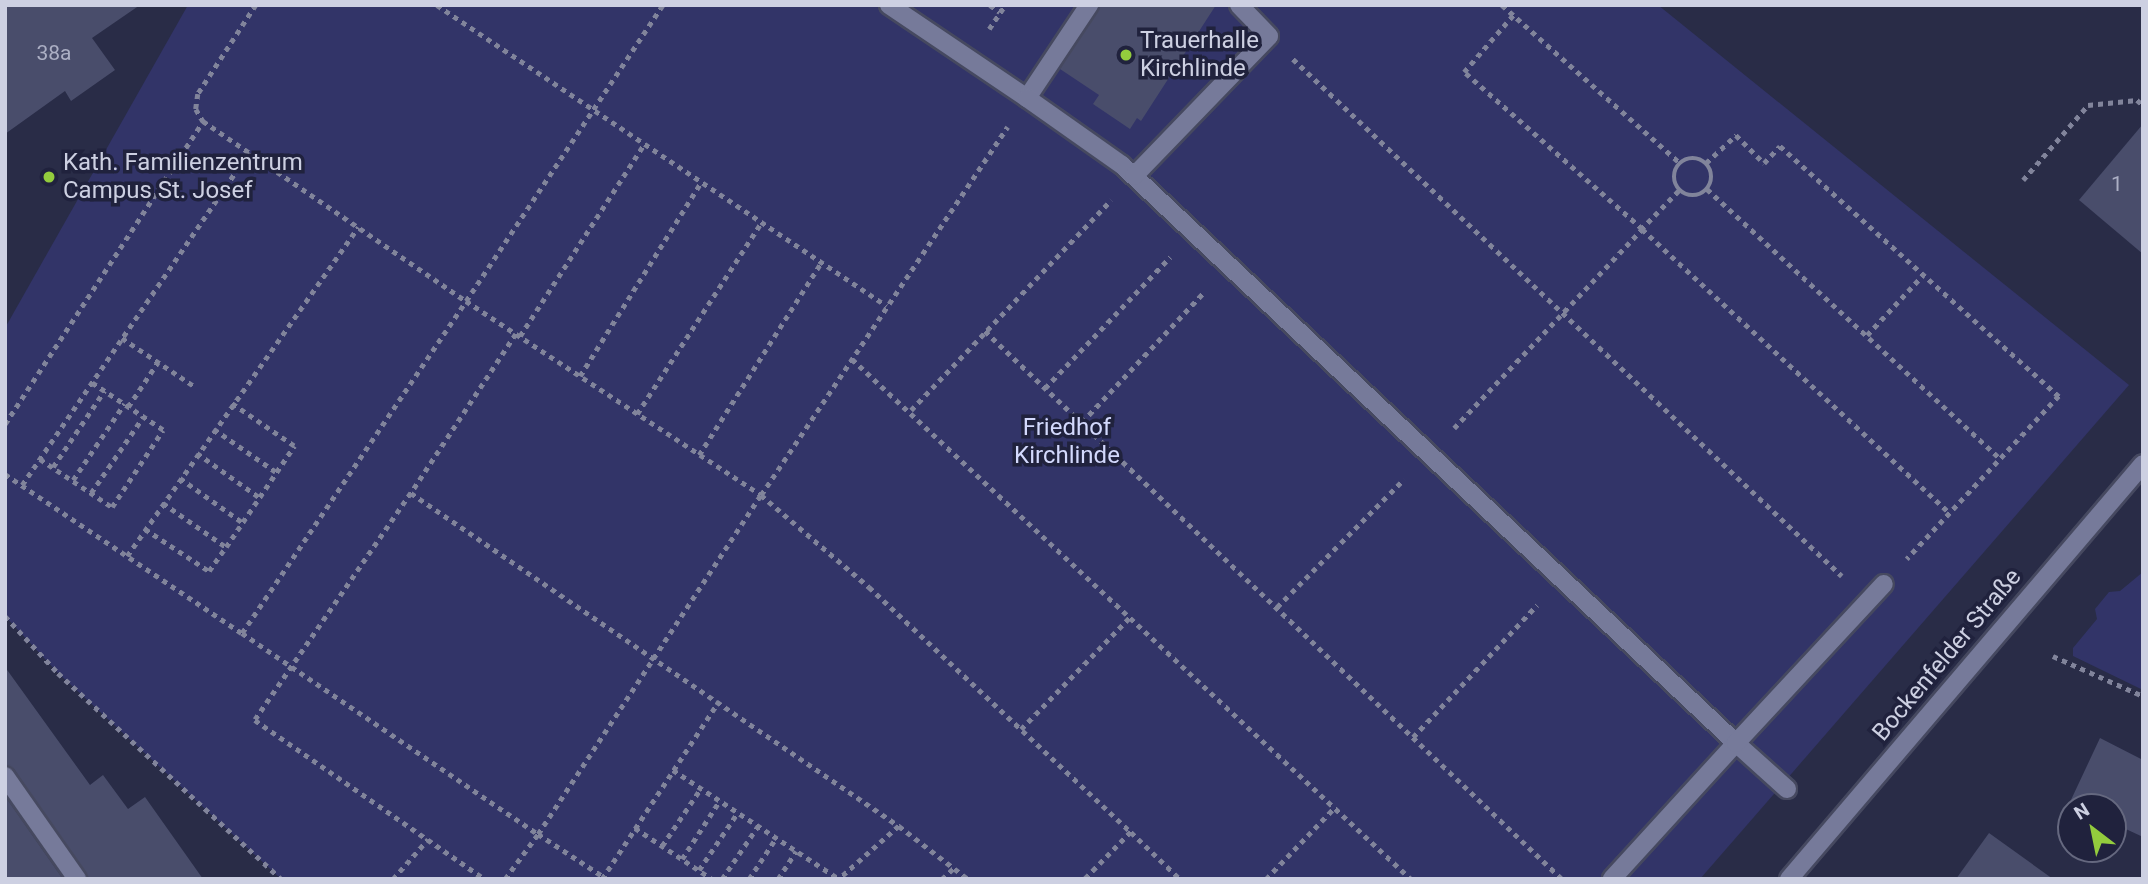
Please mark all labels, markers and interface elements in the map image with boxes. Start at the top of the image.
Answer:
place label: Trauerhalle Kirchlinde [1140,27,1259,83]
house number: 38a [36,40,72,66]
marker: Trauerhalle Kirchlinde [1118,47,1134,63]
place label: Kath. Familienzentrum Campus St. Josef [63,149,303,205]
marker: Kath. Familienzentrum Campus St. Josef [41,169,57,185]
house number: 1 [2111,171,2123,197]
park label: Friedhof Kirchlinde [1014,414,1120,470]
street label: Bockenfelder Straße [1867,563,2027,747]
north arrow [2057,793,2127,863]
text: N [2070,798,2093,825]

